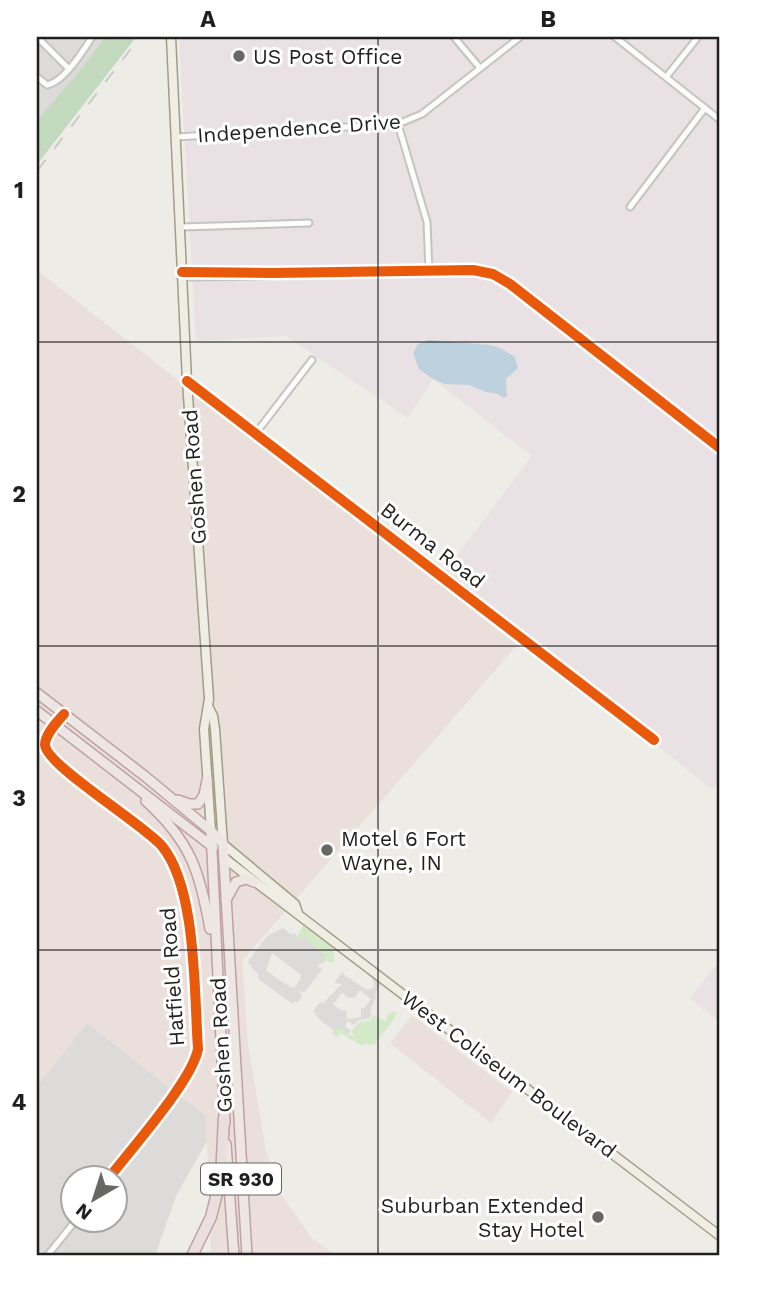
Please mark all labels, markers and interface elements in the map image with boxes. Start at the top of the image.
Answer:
text: A [200,6,216,33]
text: B [540,6,556,33]
place label: US Post Office [253,44,402,69]
marker: US Post Office [231,48,247,64]
street label: Independence Drive [196,108,402,148]
text: 1 [14,177,24,204]
street label: Goshen Road [177,409,211,545]
text: 2 [12,481,26,508]
street label: Burma Road [376,497,490,593]
text: 3 [12,785,26,812]
place label: Motel 6 Fort Wayne, IN [341,826,466,875]
marker: Motel 6 Fort Wayne, IN [319,842,335,858]
street label: Hatfield Road [155,907,189,1047]
street label: Goshen Road [205,977,237,1113]
street label: West Coliseum Boulevard [397,985,621,1163]
text: 4 [12,1089,27,1116]
road number: SR 930 [201,1163,281,1194]
north arrow [60,1164,130,1234]
place label: Suburban Extended Stay Hotel [381,1193,585,1242]
text: N [71,1198,96,1225]
marker: Suburban Extended Stay Hotel [590,1209,606,1225]

